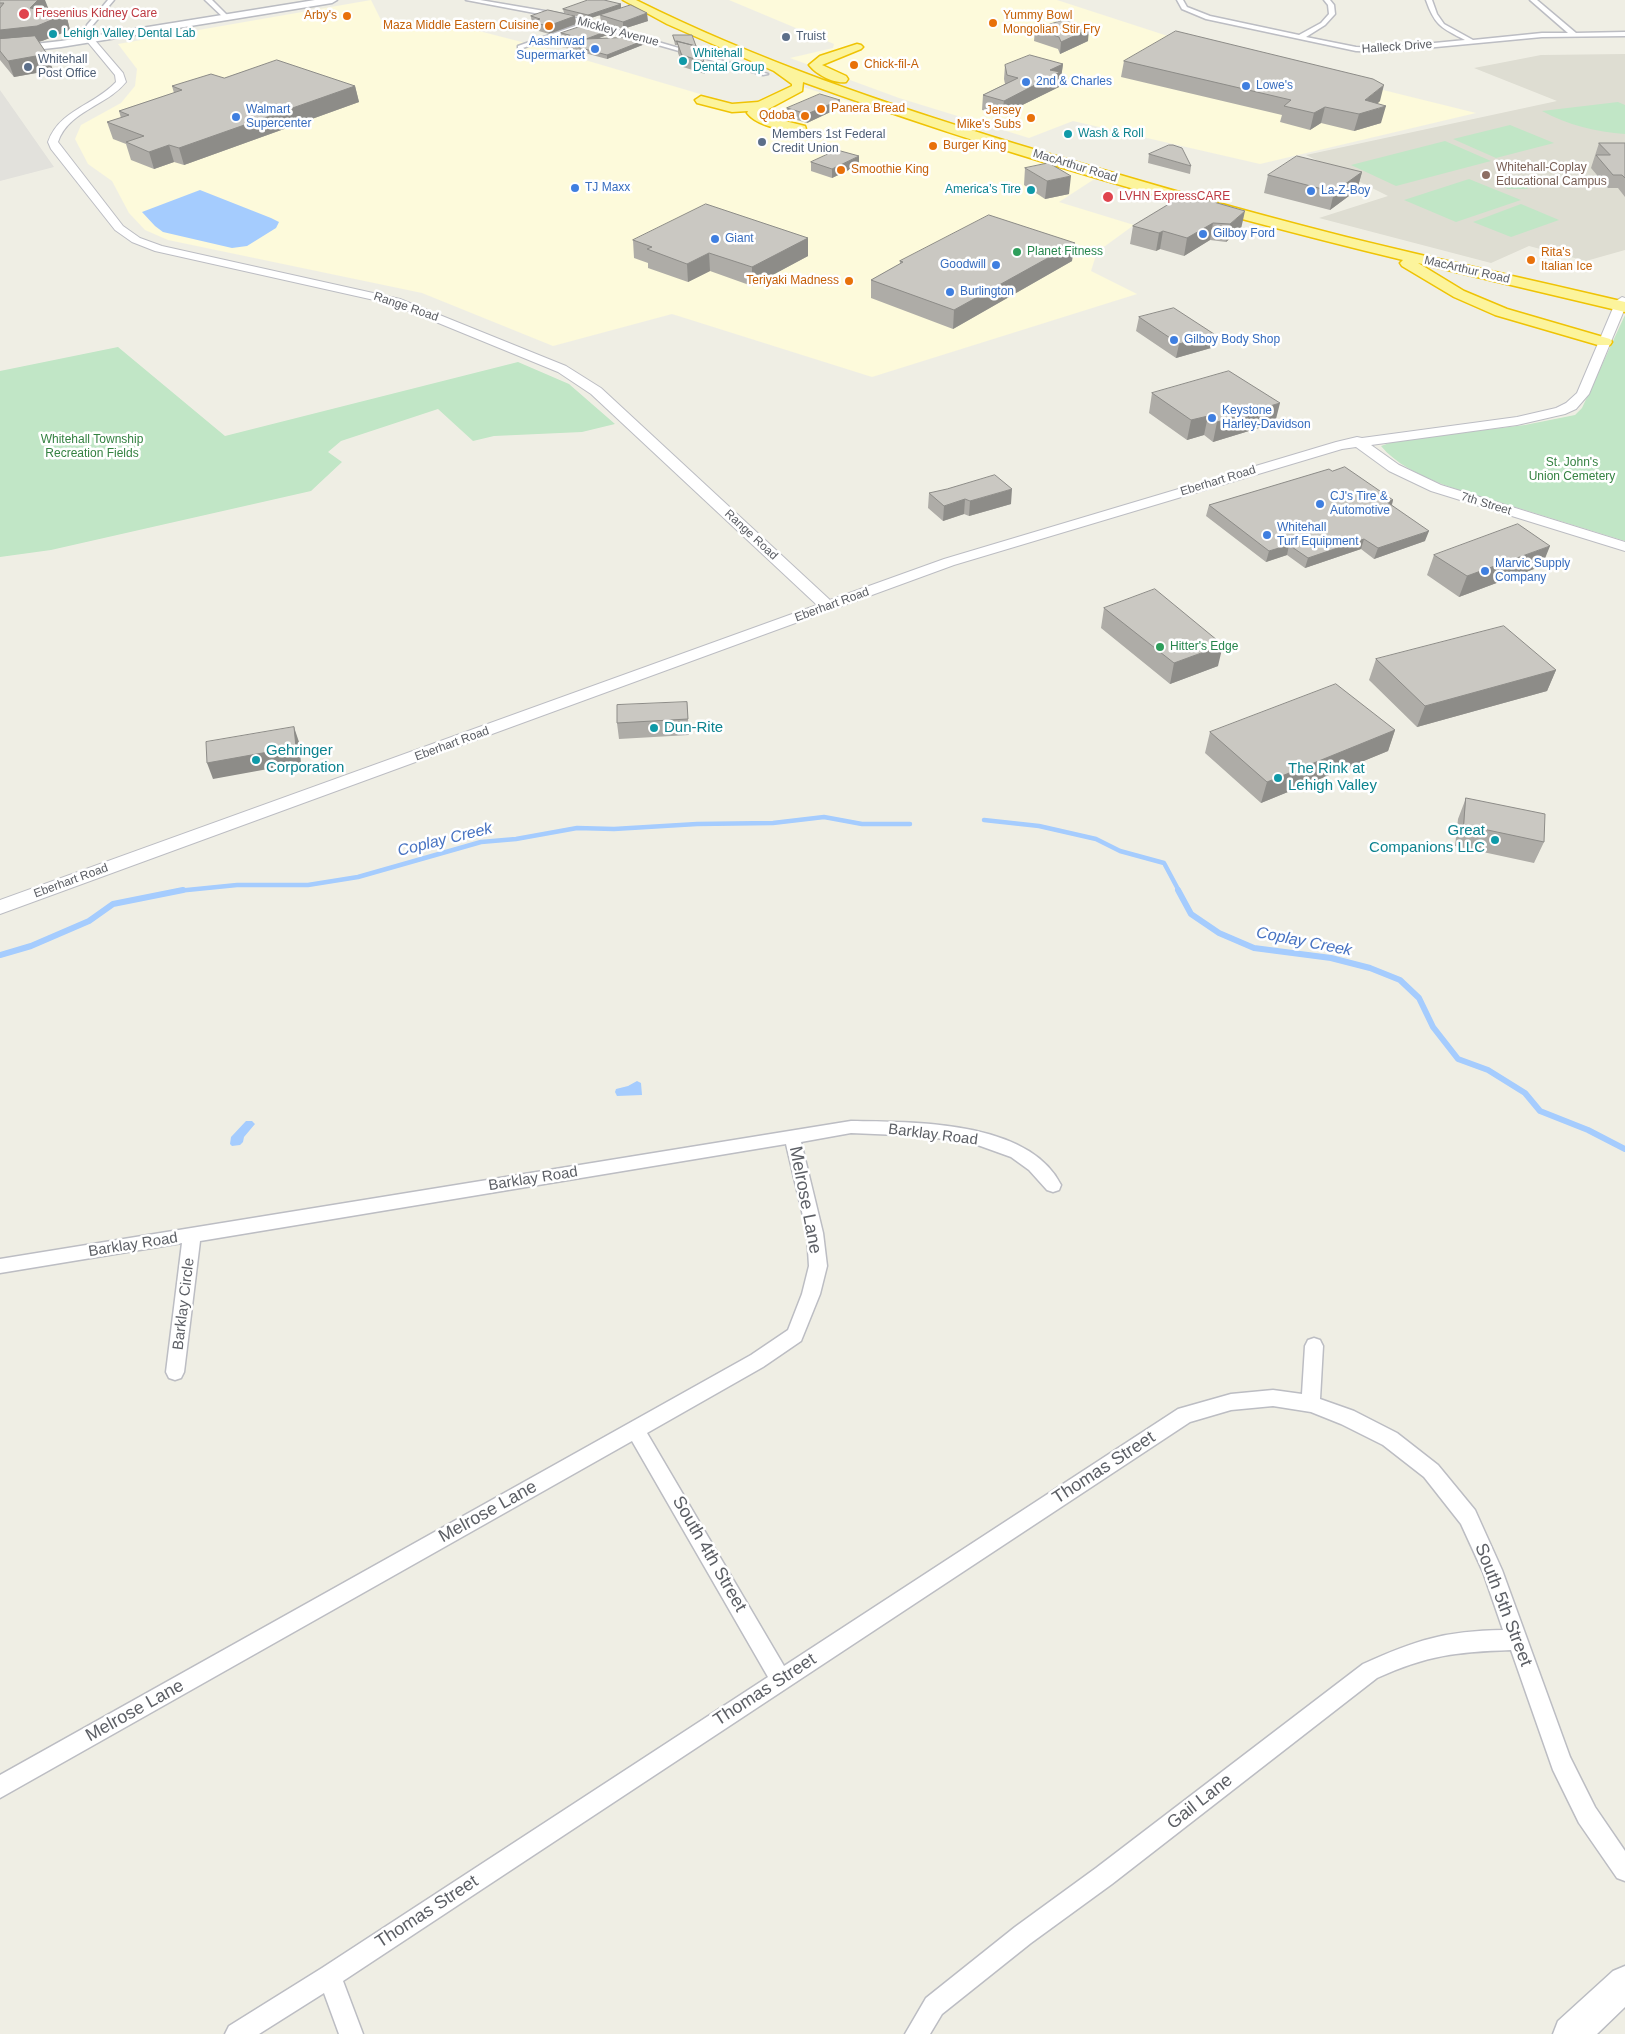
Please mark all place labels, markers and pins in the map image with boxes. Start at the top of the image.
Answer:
marker: Fresenius Kidney Care [17,7,31,21]
place label: Fresenius Kidney Care [35,7,157,21]
place label: Arby's [304,9,337,23]
place label: Yummy Bowl Mongolian Stir Fry [1003,9,1100,37]
marker: Arby's [341,10,353,22]
marker: Yummy Bowl Mongolian Stir Fry [987,17,999,29]
place label: Maza Middle Eastern Cuisine [383,19,539,33]
marker: Maza Middle Eastern Cuisine [543,20,555,32]
place label: Lehigh Valley Dental Lab [63,27,196,41]
marker: Lehigh Valley Dental Lab [47,28,59,40]
place label: Truist [796,30,826,44]
marker: Truist [780,31,792,43]
place label: Aashirwad Supermarket [516,35,585,63]
marker: Aashirwad Supermarket [589,43,601,55]
place label: Whitehall Dental Group [693,47,764,75]
place label: Whitehall Post Office [38,53,96,81]
marker: Whitehall Dental Group [677,55,689,67]
place label: Chick-fil-A [864,58,919,72]
marker: Chick-fil-A [848,59,860,71]
marker: Whitehall Post Office [22,61,34,73]
place label: 2nd & Charles [1036,75,1112,89]
marker: 2nd & Charles [1020,76,1032,88]
place label: Lowe's [1256,79,1293,93]
marker: Lowe's [1240,80,1252,92]
place label: Panera Bread [831,102,905,116]
place label: Walmart Supercenter [246,103,311,131]
marker: Panera Bread [815,103,827,115]
place label: Jersey Mike's Subs [957,104,1021,132]
place label: Qdoba [759,109,795,123]
marker: Qdoba [799,110,811,122]
marker: Walmart Supercenter [230,111,242,123]
marker: Jersey Mike's Subs [1025,112,1037,124]
place label: Wash & Roll [1078,127,1144,141]
place label: Members 1st Federal Credit Union [772,128,885,156]
marker: Wash & Roll [1062,128,1074,140]
marker: Members 1st Federal Credit Union [756,136,768,148]
place label: Burger King [943,139,1006,153]
marker: Burger King [927,140,939,152]
place label: Whitehall-Coplay Educational Campus [1496,161,1607,189]
place label: Smoothie King [851,163,929,177]
marker: Smoothie King [835,164,847,176]
marker: Whitehall-Coplay Educational Campus [1480,169,1492,181]
place label: TJ Maxx [585,181,630,195]
marker: TJ Maxx [569,182,581,194]
place label: America’s Tire [945,183,1021,197]
marker: America’s Tire [1025,184,1037,196]
place label: La-Z-Boy [1321,184,1370,198]
marker: La-Z-Boy [1305,185,1317,197]
marker: LVHN ExpressCARE [1101,190,1115,204]
place label: LVHN ExpressCARE [1119,190,1230,204]
place label: Gilboy Ford [1213,227,1275,241]
marker: Gilboy Ford [1197,228,1209,240]
place label: Giant [725,232,754,246]
marker: Giant [709,233,721,245]
place label: Planet Fitness [1027,245,1103,259]
marker: Planet Fitness [1011,246,1023,258]
place label: Rita's Italian Ice [1541,246,1592,274]
marker: Rita's Italian Ice [1525,254,1537,266]
place label: Goodwill [940,258,986,272]
marker: Goodwill [990,259,1002,271]
place label: Teriyaki Madness [746,274,839,288]
marker: Teriyaki Madness [843,275,855,287]
place label: Burlington [960,285,1014,299]
marker: Burlington [944,286,956,298]
place label: Gilboy Body Shop [1184,333,1280,347]
marker: Gilboy Body Shop [1168,334,1180,346]
place label: Keystone Harley-Davidson [1222,404,1311,432]
marker: Keystone Harley-Davidson [1206,412,1218,424]
place label: CJ's Tire & Automotive [1330,490,1390,518]
marker: CJ's Tire & Automotive [1314,498,1326,510]
place label: Whitehall Turf Equipment [1277,521,1359,549]
marker: Whitehall Turf Equipment [1261,529,1273,541]
place label: Marvic Supply Company [1495,557,1570,585]
marker: Marvic Supply Company [1479,565,1491,577]
place label: Hitter's Edge [1170,640,1238,654]
marker: Hitter's Edge [1154,641,1166,653]
place label: Dun-Rite [664,719,723,737]
marker: Dun-Rite [648,722,660,734]
place label: Gehringer Corporation [266,742,344,777]
marker: Gehringer Corporation [250,754,262,766]
place label: The Rink at Lehigh Valley [1288,760,1377,795]
marker: The Rink at Lehigh Valley [1272,772,1284,784]
place label: Great Companions LLC [1369,822,1485,857]
marker: Great Companions LLC [1489,834,1501,846]

